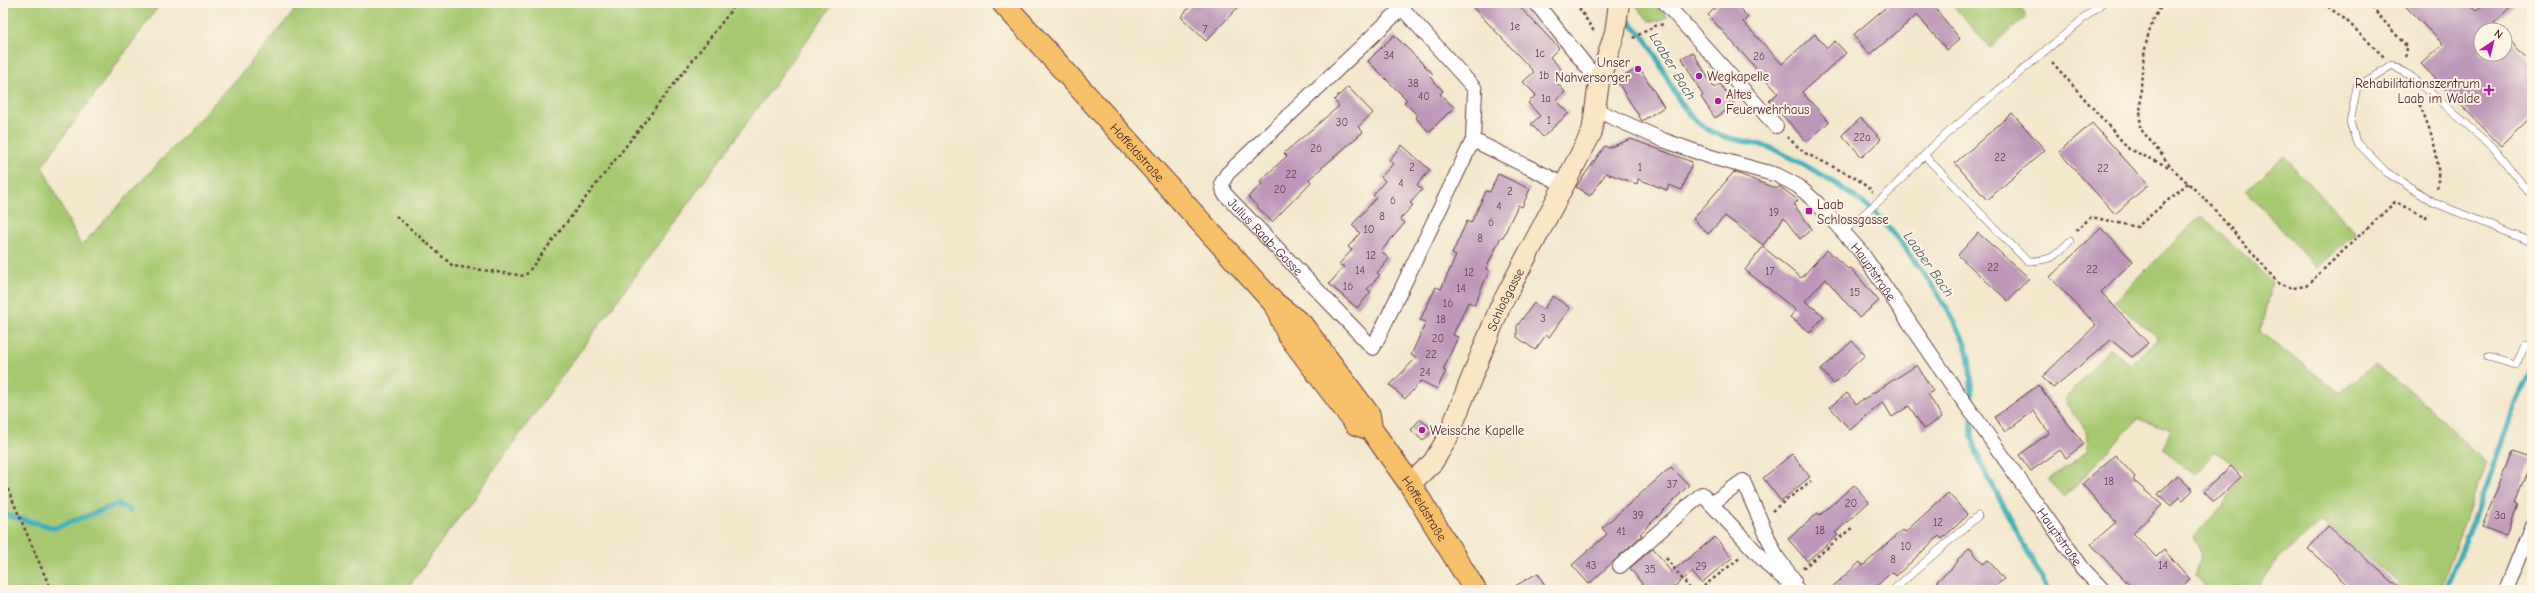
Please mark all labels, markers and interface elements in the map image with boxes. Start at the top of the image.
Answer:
house number: 1e [1510,20,1520,33]
north arrow [2473,22,2513,62]
house number: 7 [1202,23,1208,36]
text: N [2492,27,2505,42]
water label: Laaber Bach [1646,29,1699,103]
house number: 1c [1535,47,1546,60]
house number: 34 [1384,49,1394,62]
house number: 26 [1753,50,1765,63]
place label: Unser Nahversorger [1555,55,1631,85]
marker: Unser Nahversorger [1633,64,1643,74]
house number: 1b [1539,69,1549,82]
place label: Wegkapelle [1707,69,1770,84]
marker: Wegkapelle [1694,71,1704,81]
place label: Rehabilitationszentrum Laab im Walde [2355,76,2480,106]
house number: 38 [1407,77,1419,90]
marker: Rehabilitationszentrum Laab im Walde [2483,84,2495,96]
place label: Altes Feuerwehrhaus [1726,87,1810,117]
house number: 40 [1418,90,1430,103]
house number: 1a [1541,92,1551,105]
marker: Altes Feuerwehrhaus [1713,96,1723,106]
house number: 1 [1547,114,1551,127]
house number: 30 [1336,116,1348,129]
street label: Hoffeldstraße [1107,120,1168,185]
house number: 22a [1853,131,1871,144]
house number: 26 [1310,142,1322,155]
house number: 22 [1994,151,2006,164]
house number: 2 [1409,161,1415,174]
house number: 1 [1638,161,1642,174]
house number: 22 [2097,162,2109,175]
house number: 22 [1285,168,1297,181]
house number: 4 [1398,177,1404,190]
house number: 20 [1274,183,1286,196]
house number: 2 [1507,185,1513,198]
house number: 6 [1390,194,1396,207]
street label: Julius Raab-Gasse [1225,195,1306,279]
place label: Laab Schlossgasse [1817,197,1889,227]
house number: 4 [1496,200,1502,213]
house number: 19 [1769,206,1779,219]
marker: Laab Schlossgasse [1804,206,1814,216]
house number: 8 [1379,210,1385,223]
house number: 6 [1488,216,1494,229]
house number: 10 [1363,223,1375,236]
water label: Laaber Bach [1900,228,1957,300]
house number: 8 [1477,232,1483,245]
street label: Hauptstraße [1848,239,1899,304]
house number: 12 [1366,249,1376,262]
house number: 22 [1987,261,1999,274]
house number: 22 [2086,263,2098,276]
house number: 14 [1355,264,1365,277]
street label: Schloßgasse [1484,265,1527,333]
house number: 17 [1765,265,1775,278]
house number: 12 [1464,266,1474,279]
house number: 16 [1343,280,1353,293]
house number: 14 [1456,282,1466,295]
house number: 15 [1850,286,1860,299]
house number: 16 [1443,297,1453,310]
house number: 3 [1540,312,1546,325]
house number: 18 [1436,313,1446,326]
house number: 20 [1432,332,1444,345]
house number: 22 [1425,348,1437,361]
house number: 24 [1419,366,1431,379]
place label: Weissche Kapelle [1430,423,1525,438]
marker: Weissche Kapelle [1417,425,1427,435]
street label: Hoffeldstraße [1399,473,1450,544]
house number: 18 [2104,475,2114,488]
house number: 37 [1667,478,1677,491]
house number: 20 [1845,497,1857,510]
street label: Hauptstraße [2034,505,2085,569]
house number: 39 [1632,509,1644,522]
house number: 3a [2494,509,2506,522]
house number: 12 [1933,516,1943,529]
house number: 18 [1815,524,1825,537]
house number: 41 [1616,525,1626,538]
house number: 10 [1900,540,1912,553]
house number: 8 [1890,553,1896,566]
house number: 43 [1586,559,1596,572]
house number: 14 [2158,559,2168,572]
house number: 29 [1695,560,1707,573]
house number: 35 [1644,563,1656,576]

